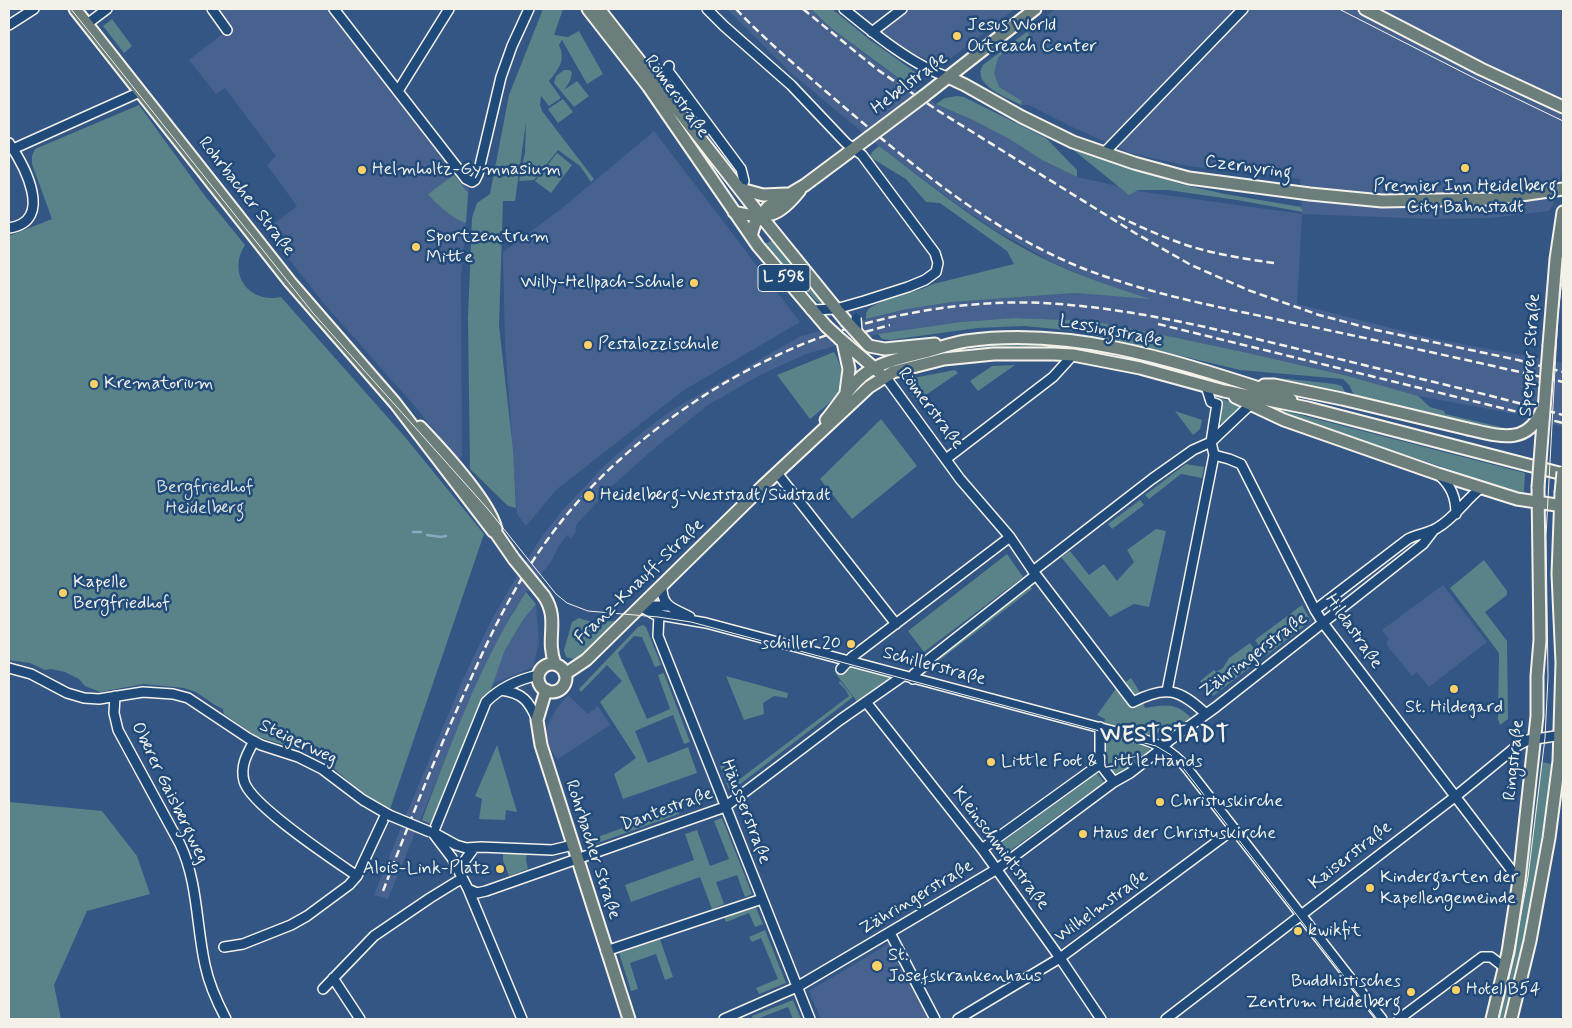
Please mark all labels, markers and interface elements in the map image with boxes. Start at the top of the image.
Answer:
place label: Jesus World Outreach Center [967,15,1097,58]
marker: Jesus World Outreach Center [951,30,963,42]
street label: Hebelstraße [868,48,952,120]
street label: Römerstraße [639,51,713,143]
street label: Rohrbacher Straße [193,133,299,261]
street label: Czernyring [1203,151,1293,185]
place label: Helmholtz-Gymnasium [372,159,561,181]
marker: Premier Inn Heidelberg City Bahnstadt [1459,162,1471,174]
marker: Helmholtz-Gymnasium [356,164,368,176]
place label: Premier Inn Heidelberg City Bahnstadt [1373,176,1557,218]
place label: Sportzentrum Mitte [426,226,549,268]
marker: Sportzentrum Mitte [410,241,422,253]
road number: L 598 [758,264,810,292]
place label: Willy-Hellpach-Schule [520,272,684,294]
marker: Willy-Hellpach-Schule [688,277,700,289]
street label: Speyerer Straße [1516,293,1546,417]
street label: Lessingstraße [1058,311,1164,353]
place label: Pestalozzischule [598,334,719,356]
marker: Pestalozzischule [582,339,594,351]
street label: Römerstraße [892,364,968,454]
place label: Krematorium [104,373,214,395]
marker: Krematorium [88,378,100,390]
park label: Bergfriedhof Heidelberg [157,477,253,520]
place label: Heidelberg-Weststadt/Südstadt [600,485,831,507]
marker: Heidelberg-Weststadt/Südstadt [582,489,596,503]
street label: Franz-Knauff-Straße [571,515,709,649]
place label: Kapelle Bergfriedhof [73,572,170,614]
marker: Kapelle Bergfriedhof [57,587,69,599]
street label: Hildastraße [1319,590,1387,674]
street label: Zähringerstraße [1196,609,1312,703]
place label: schiller 20 [761,633,841,655]
marker: schiller 20 [845,638,857,650]
street label: Schillerstraße [880,643,988,691]
marker: St. Hildegard [1448,683,1460,695]
place label: St. Hildegard [1405,697,1503,719]
street label: Steigerweg [256,716,340,770]
street label: Ringstraße [1500,718,1530,802]
street label: Oberer Gaisbergweg [125,719,213,867]
district label: WESTSTADT [1096,723,1234,749]
place label: Little Foot & Little Hands [1001,751,1203,773]
marker: Little Foot & Little Hands [985,756,997,768]
street label: Häusserstraße [715,757,775,867]
street label: Rohrbacher Straße [559,778,625,922]
street label: Dantestraße [618,783,716,837]
street label: Kleinschmidtstraße [947,783,1053,915]
place label: Christuskirche [1170,791,1283,813]
marker: Christuskirche [1154,796,1166,808]
street label: Kaiserstraße [1305,817,1397,895]
place label: Haus der Christuskirche [1093,823,1276,845]
marker: Haus der Christuskirche [1077,828,1089,840]
street label: Zähringerstraße [856,856,978,940]
place label: Alois-Link-Platz [363,858,490,880]
marker: Alois-Link-Platz [494,863,506,875]
street label: Wilhelmstraße [1051,866,1153,948]
place label: Kindergarten der Kapellengemeinde [1380,867,1518,910]
marker: Kindergarten der Kapellengemeinde [1364,882,1376,894]
place label: kwikfit [1308,920,1361,942]
marker: kwikfit [1292,925,1304,937]
place label: St. Josefskrankenhaus [888,945,1042,988]
marker: St. Josefskrankenhaus [870,959,884,973]
place label: Buddhistisches Zentrum Heidelberg [1246,971,1401,1014]
place label: Hotel B54 [1466,979,1541,1001]
marker: Hotel B54 [1450,984,1462,996]
marker: Buddhistisches Zentrum Heidelberg [1405,986,1417,998]

